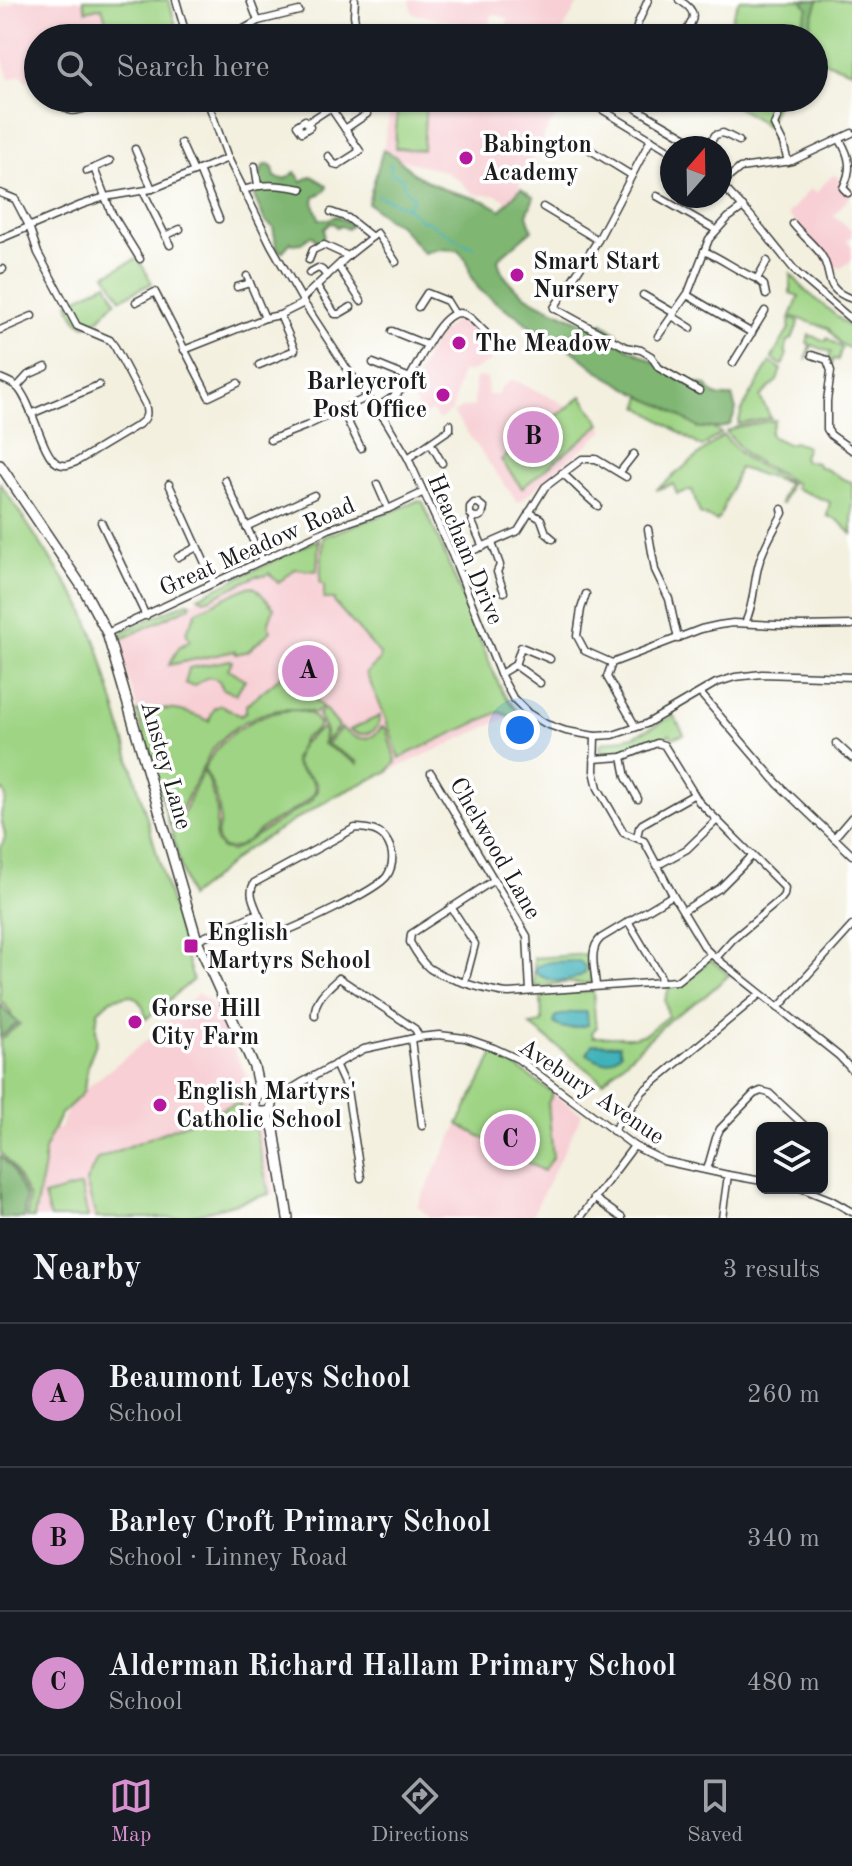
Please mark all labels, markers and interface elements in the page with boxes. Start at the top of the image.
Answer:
search box [24,24,828,112]
icon: search [52,46,96,90]
text: Search here [116,53,270,83]
place label: Babington Academy [482,134,592,186]
north arrow [660,136,732,208]
marker: Babington Academy [457,149,475,167]
place label: Smart Start Nursery [533,251,660,303]
marker: Smart Start Nursery [508,266,526,284]
place label: The Meadow [475,333,612,357]
marker: The Meadow [450,334,468,352]
place label: Barleycroft Post Office [306,371,427,423]
marker: Barleycroft Post Office [434,386,452,404]
pin: B [507,407,559,467]
street label: Heacham Drive [422,471,507,628]
street label: Great Meadow Road [157,494,359,602]
pin: A [282,641,334,701]
street label: Anstey Lane [135,699,195,833]
your location [500,710,540,750]
street label: Chelwood Lane [444,774,544,924]
place label: English Martyrs School [207,922,371,974]
marker: English Martyrs School [182,937,200,955]
place label: Gorse Hill City Farm [151,998,261,1050]
marker: Gorse Hill City Farm [126,1013,144,1031]
street label: Avebury Avenue [514,1035,668,1150]
place label: English Martyrs' Catholic School [176,1081,356,1133]
marker: English Martyrs' Catholic School [151,1096,169,1114]
pin: C [484,1110,536,1170]
map controls [756,1122,828,1194]
button: layers [756,1122,828,1194]
text: Nearby [32,1253,142,1287]
text: 3 results [722,1257,820,1283]
text: Beaumont Leys School [108,1364,411,1394]
text: A [48,1382,68,1408]
text: 260 m [747,1382,820,1408]
text: School [108,1401,182,1427]
text: Barley Croft Primary School [108,1508,491,1538]
text: B [49,1526,67,1552]
text: 340 m [747,1526,820,1552]
text: School · Linney Road [108,1545,348,1571]
text: Alderman Richard Hallam Primary School [108,1652,676,1682]
text: C [49,1670,67,1696]
text: 480 m [747,1670,820,1696]
text: School [108,1689,182,1715]
tab: Map [109,1774,153,1849]
tab: Directions [371,1774,469,1849]
tab: Saved [687,1774,743,1849]

